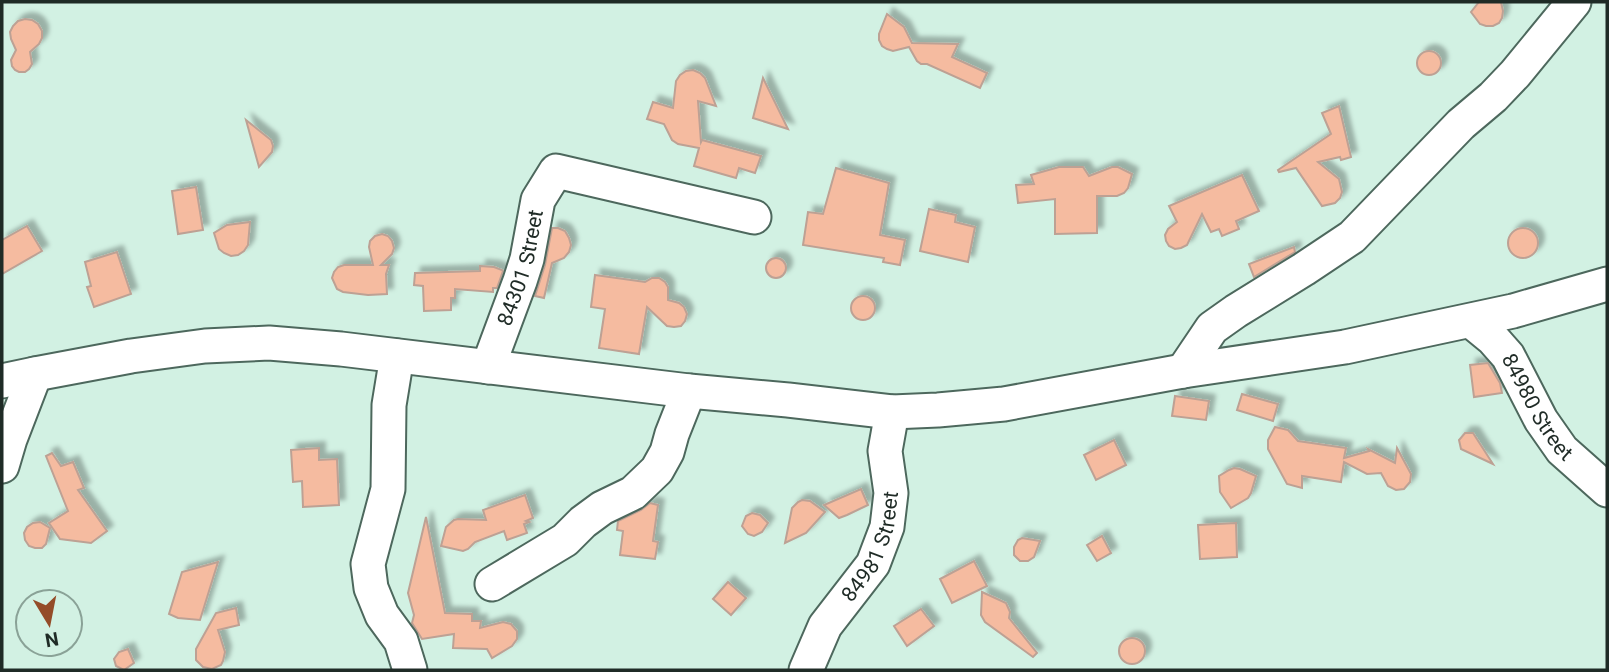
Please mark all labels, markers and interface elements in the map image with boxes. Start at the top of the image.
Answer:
street label: 84301 Street [492,208,548,329]
street label: 84980 Street [1497,350,1578,466]
street label: 84981 Street [836,490,903,606]
north arrow [14,588,84,658]
text: N [43,627,60,652]

